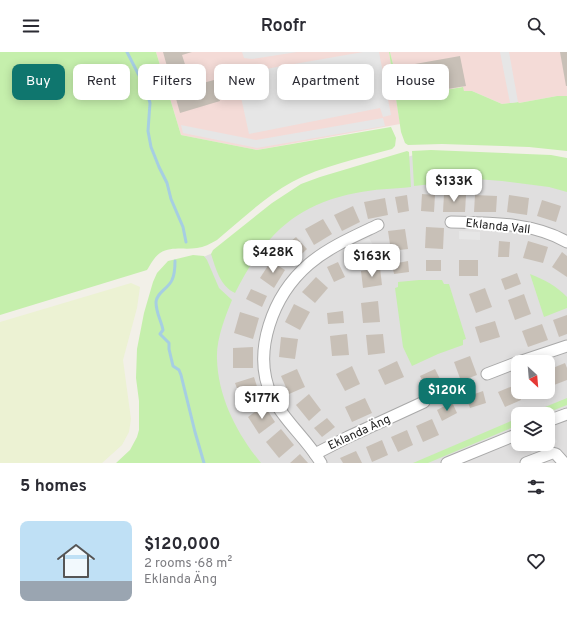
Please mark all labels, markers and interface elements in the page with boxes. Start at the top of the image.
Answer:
icon: menu [20,15,42,37]
text: Roofr [261,15,306,38]
icon: search [525,15,547,37]
chip: Buy [12,64,65,100]
chip: Rent [73,64,130,100]
chip: Filters [138,64,206,100]
chip: New [214,64,269,100]
chip: Apartment [277,64,374,100]
chip: House [382,64,449,100]
pin: $133K [426,169,482,203]
text: $133K [435,174,473,190]
street label: Eklanda Vall [465,216,531,238]
pin: $428K [245,240,301,274]
pin: $163K [344,244,400,278]
text: $428K [252,245,294,261]
text: $163K [353,249,391,265]
north arrow [511,355,555,399]
map controls [511,355,555,451]
pin: $120K [419,378,475,412]
text: $120K [428,383,466,399]
pin: $177K [234,386,290,420]
text: $177K [244,391,280,407]
button: layers [511,407,555,451]
street label: Eklanda Äng [326,411,393,454]
text: 5 homes [20,476,87,498]
icon: filters [525,476,547,498]
text: $120,000 [144,534,221,556]
icon: home [52,537,100,585]
icon: heart [525,550,547,572]
text: 2 rooms · 68 m² [144,556,232,572]
text: Eklanda Äng [144,572,217,588]

